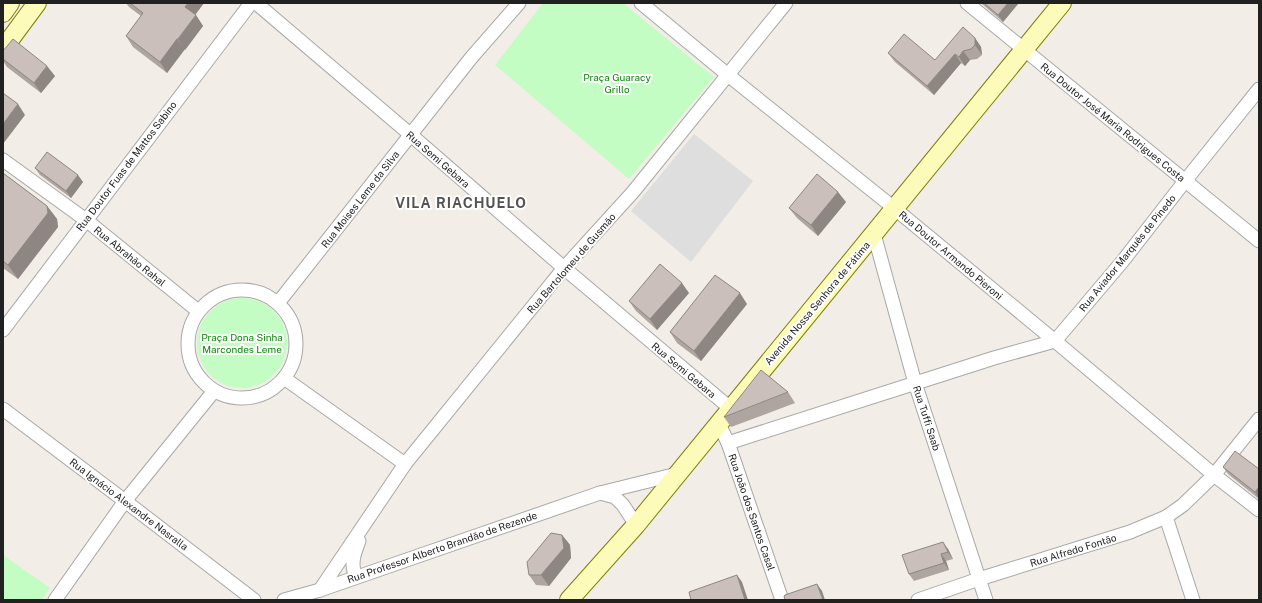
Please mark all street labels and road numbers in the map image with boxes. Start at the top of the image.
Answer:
street label: Rua Doutor José Maria Rodrigues Costa [1038,60,1188,184]
street label: Rua Doutor Fuas de Mattos Sabino [73,98,179,233]
street label: Rua Semi Gebara [404,128,472,190]
street label: Rua Moises Leme da Silva [318,148,402,250]
street label: Rua Aviador Marquês de Pinedo [1076,192,1178,314]
street label: Rua Doutor Armando Pieroni [897,208,1005,302]
street label: Rua Bartolomeu de Gusmão [524,210,618,316]
street label: Rua Abrahão Rahal [92,223,168,289]
street label: Avenida Nossa Senhora de Fátima [762,239,872,367]
street label: Rua Semi Gebara [649,340,719,400]
street label: Rua Tuffi Saab [911,384,943,452]
street label: Rua João dos Santos Casal [726,452,778,572]
street label: Rua Ignácio Alexandre Nasralla [67,456,191,552]
street label: Rua Professor Alberto Brandão de Rezende [345,509,539,585]
street label: Rua Alfredo Fontão [1028,531,1118,569]

